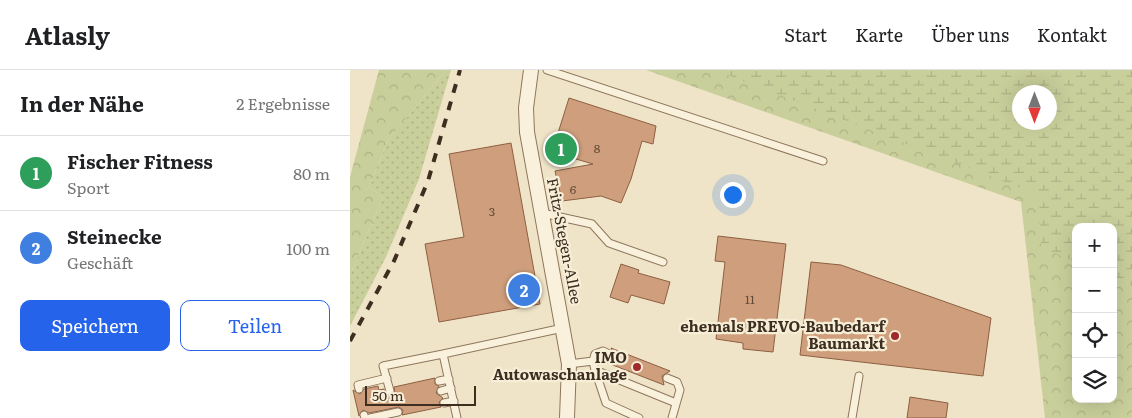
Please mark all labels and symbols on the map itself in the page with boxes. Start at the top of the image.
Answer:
north arrow [1012,85,1057,130]
pin: 1 [545,130,577,168]
house number: 8 [594,139,601,157]
street label: Fritz-Stegen-Allee [542,176,589,306]
house number: 6 [570,180,577,198]
your location [720,182,746,208]
house number: 3 [489,202,495,220]
pin: 2 [508,271,540,309]
house number: 11 [745,290,755,308]
place label: ehemals PREVO-Baubedarf Baumarkt [680,314,887,354]
marker: ehemals PREVO-Baubedarf Baumarkt [889,330,901,342]
place label: IMO Autowaschanlage [493,345,628,385]
marker: IMO Autowaschanlage [631,361,643,373]
scale bar [365,383,476,406]

